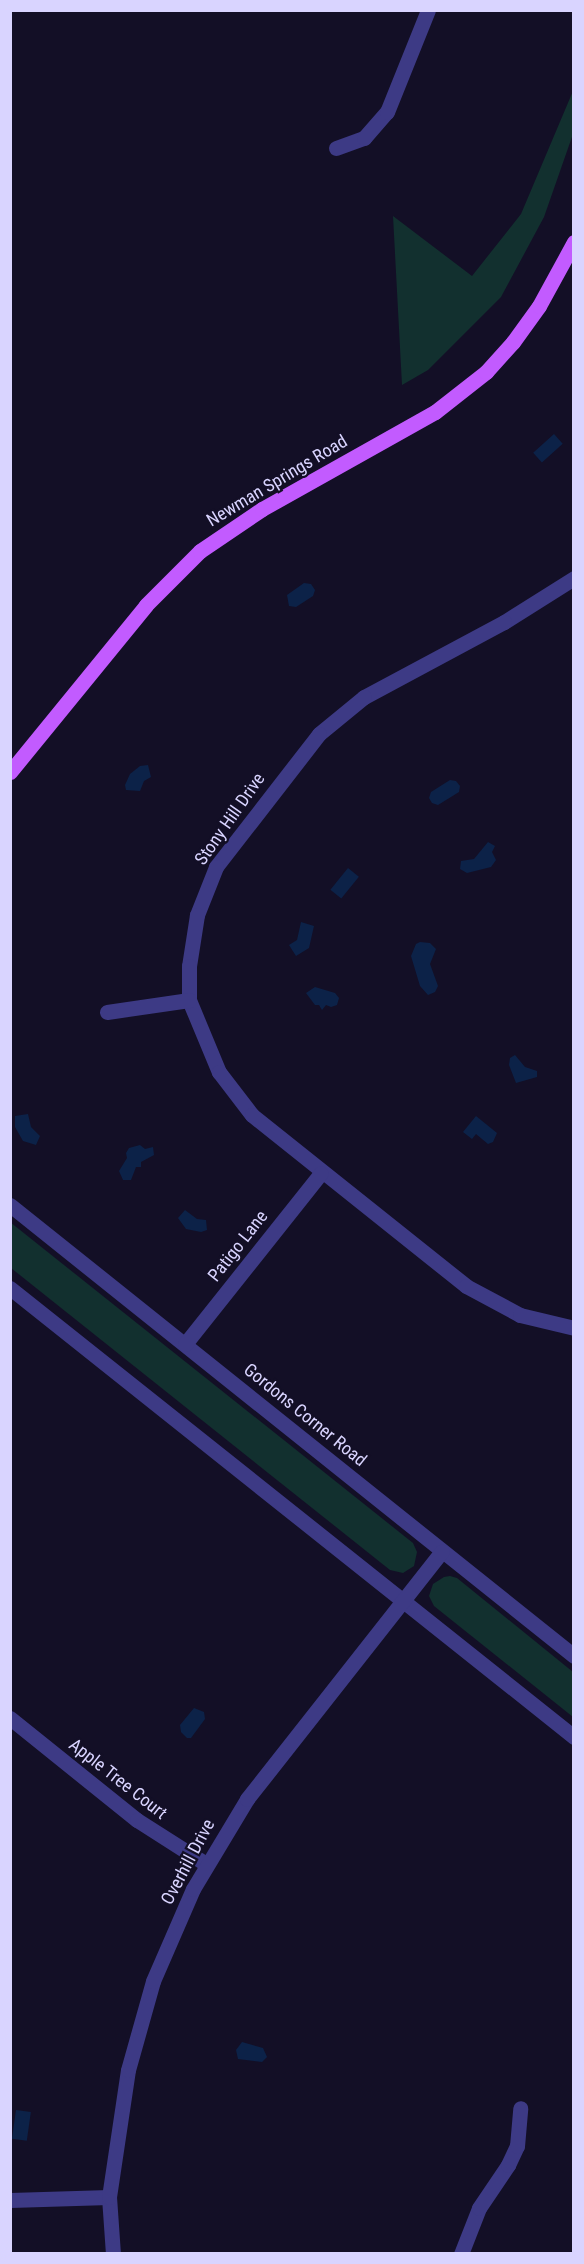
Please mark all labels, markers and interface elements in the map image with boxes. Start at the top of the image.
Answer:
street label: Newman Springs Road [203,430,351,532]
street label: Stony Hill Drive [190,769,270,869]
street label: Patigo Lane [204,1206,272,1286]
street label: Gordons Corner Road [239,1359,371,1471]
street label: Apple Tree Court [64,1734,172,1824]
street label: Overhill Drive [157,1816,219,1908]

